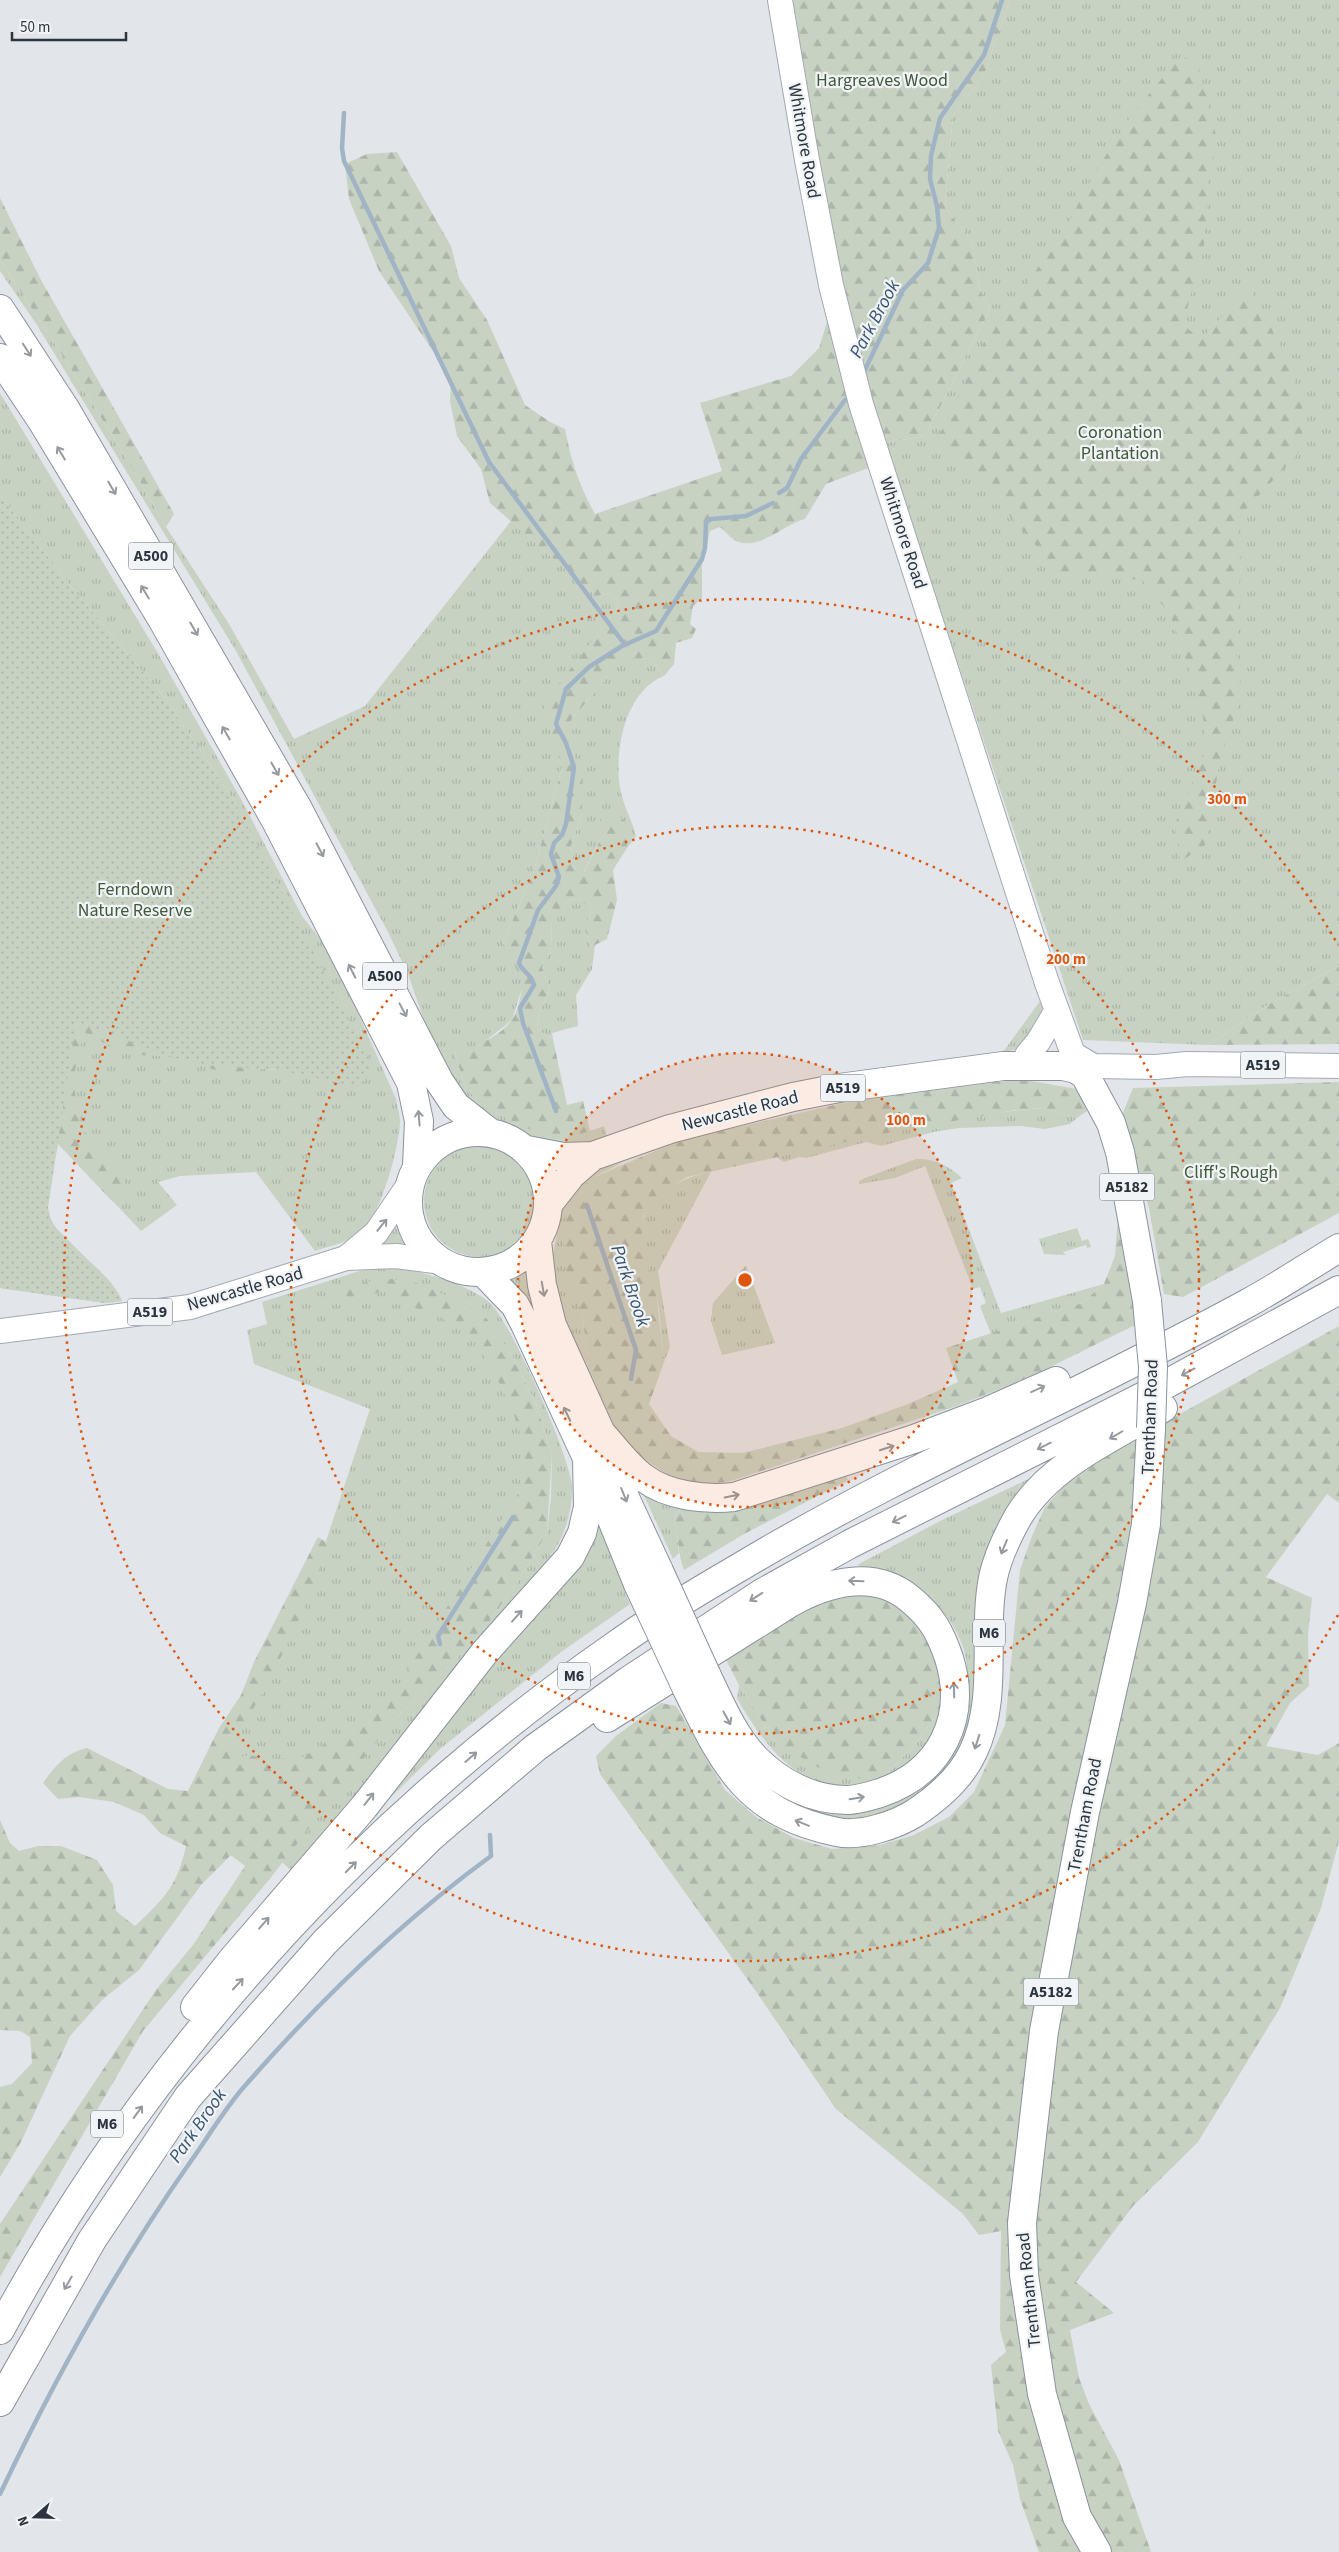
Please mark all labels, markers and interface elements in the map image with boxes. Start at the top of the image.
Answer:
scale bar [12,10,126,42]
text: 50 m [20,17,50,38]
park label: Hargreaves Wood [816,68,948,93]
street label: Whitmore Road [782,82,826,200]
water label: Park Brook [843,274,907,363]
one-way arrow [22,343,32,357]
park label: Coronation Plantation [1078,420,1162,466]
one-way arrow [56,446,66,460]
street label: Whitmore Road [873,474,933,592]
one-way arrow [107,481,117,496]
road number: A500 [128,542,174,570]
one-way arrow [140,585,150,599]
one-way arrow [189,621,199,635]
one-way arrow [221,726,230,741]
one-way arrow [271,762,281,776]
text: 300 m [1207,789,1247,810]
one-way arrow [316,842,325,857]
park label: Ferndown Nature Reserve [78,877,192,923]
text: 200 m [1046,949,1086,970]
road number: A500 [362,962,408,989]
one-way arrow [347,963,357,978]
one-way arrow [398,1002,408,1017]
road number: A519 [1240,1052,1286,1078]
road number: A519 [820,1074,866,1102]
street label: Newcastle Road [679,1084,801,1138]
one-way arrow [414,1110,423,1126]
text: 100 m [886,1110,926,1131]
park label: Cliff's Rough [1184,1160,1278,1185]
road number: A5182 [1100,1174,1154,1200]
one-way arrow [377,1219,388,1232]
water label: Park Brook [603,1241,657,1332]
street label: Newcastle Road [184,1260,306,1318]
centre of rings [736,1271,754,1289]
one-way arrow [538,1281,548,1297]
road number: A519 [128,1298,172,1325]
street label: Trentham Road [1135,1359,1165,1475]
one-way arrow [1181,1367,1196,1377]
one-way arrow [1030,1384,1045,1393]
one-way arrow [561,1407,571,1422]
one-way arrow [1109,1431,1123,1441]
one-way arrow [1037,1442,1052,1451]
one-way arrow [878,1443,894,1452]
one-way arrow [620,1487,629,1503]
one-way arrow [723,1491,739,1501]
one-way arrow [891,1514,906,1524]
one-way arrow [999,1539,1008,1555]
one-way arrow [849,1577,865,1586]
one-way arrow [750,1592,764,1602]
one-way arrow [512,1609,523,1622]
road number: M6 [973,1620,1005,1646]
road number: M6 [558,1662,590,1690]
one-way arrow [949,1682,959,1698]
one-way arrow [722,1710,732,1725]
one-way arrow [971,1733,981,1749]
one-way arrow [464,1752,477,1763]
street label: Trentham Road [1062,1756,1108,1874]
one-way arrow [364,1793,375,1806]
one-way arrow [848,1793,864,1803]
one-way arrow [794,1818,810,1827]
one-way arrow [345,1861,357,1873]
one-way arrow [258,1916,269,1929]
one-way arrow [232,1977,244,1990]
road number: A5182 [1024,1978,1078,2005]
water label: Park Brook [162,2083,234,2169]
one-way arrow [133,2105,143,2119]
road number: M6 [91,2110,123,2138]
street label: Trentham Road [1011,2231,1047,2349]
one-way arrow [62,2275,72,2289]
north arrow [10,2492,60,2542]
text: N [13,2513,35,2529]

